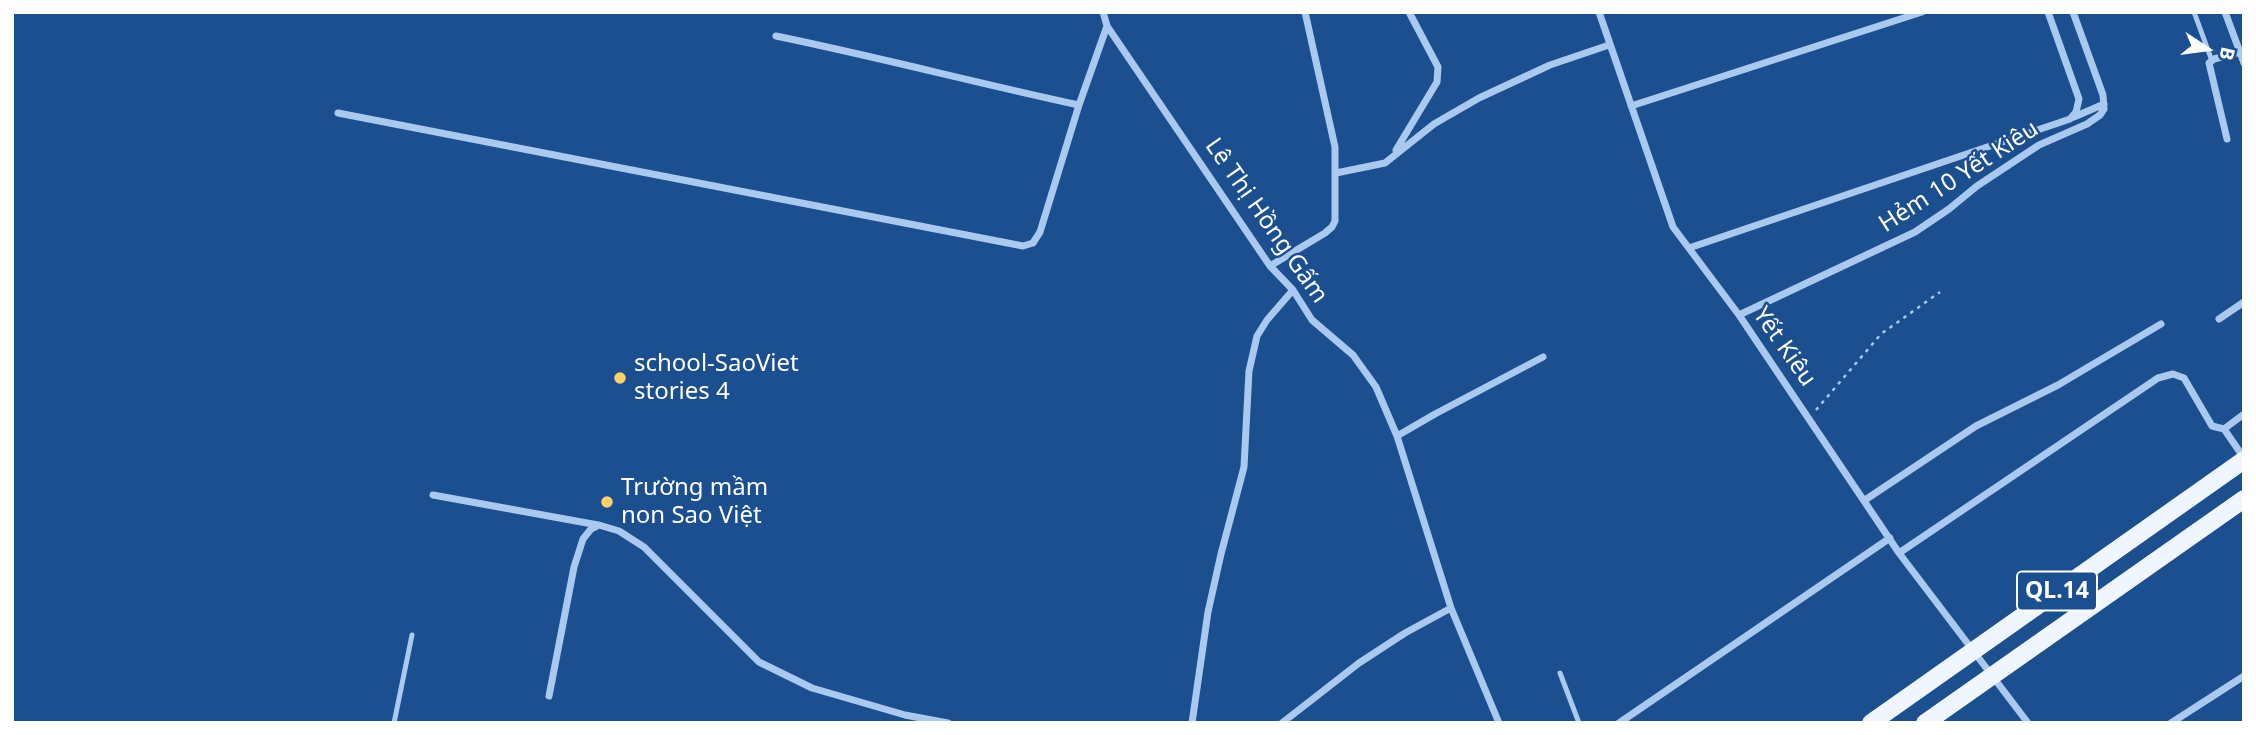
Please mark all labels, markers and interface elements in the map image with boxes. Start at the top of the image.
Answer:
north arrow [2172,14,2242,84]
text: B [2213,45,2242,63]
street label: Hẻm 10 Yết Kiêu [1874,115,2044,239]
street label: Lê Thị Hồng Gấm [1198,133,1334,309]
street label: Yết Kiêu [1746,302,1822,392]
place label: school-SaoViet stories 4 [634,350,799,406]
marker: school-SaoViet stories 4 [612,370,628,386]
place label: Trường mầm non Sao Việt [621,474,768,530]
marker: Trường mầm non Sao Việt [599,494,615,510]
road number: QL.14 [2017,572,2097,610]

